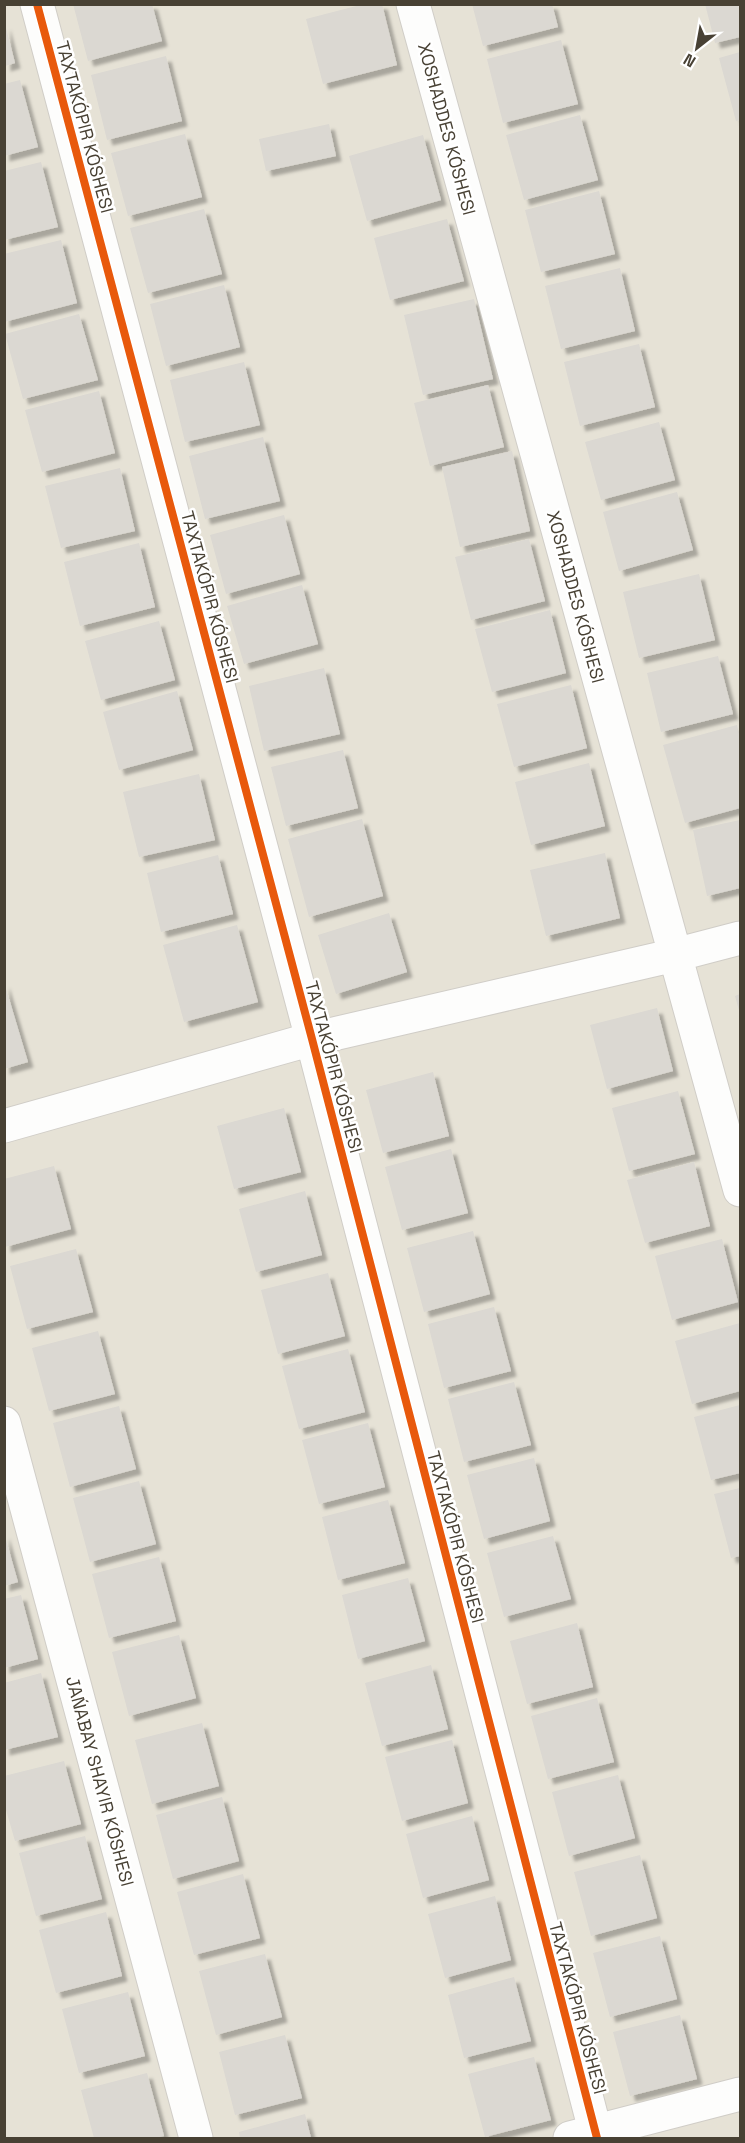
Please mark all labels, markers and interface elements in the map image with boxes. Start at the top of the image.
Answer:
north arrow [667,18,727,78]
street label: TAXTAKÓPIR KÓSHESI [51,38,119,216]
street label: XOSHADDES KÓSHESI [413,40,481,218]
text: N [680,49,700,72]
street label: TAXTAKÓPIR KÓSHESI [176,508,244,686]
street label: XOSHADDES KÓSHESI [542,508,610,686]
street label: TAXTAKÓPIR KÓSHESI [300,978,368,1156]
street label: TAXTAKÓPIR KÓSHESI [422,1448,490,1626]
street label: JAŃABAY SHAYIR KÓSHESI [61,1673,139,1889]
street label: TAXTAKÓPIR KÓSHESI [544,1919,612,2097]

